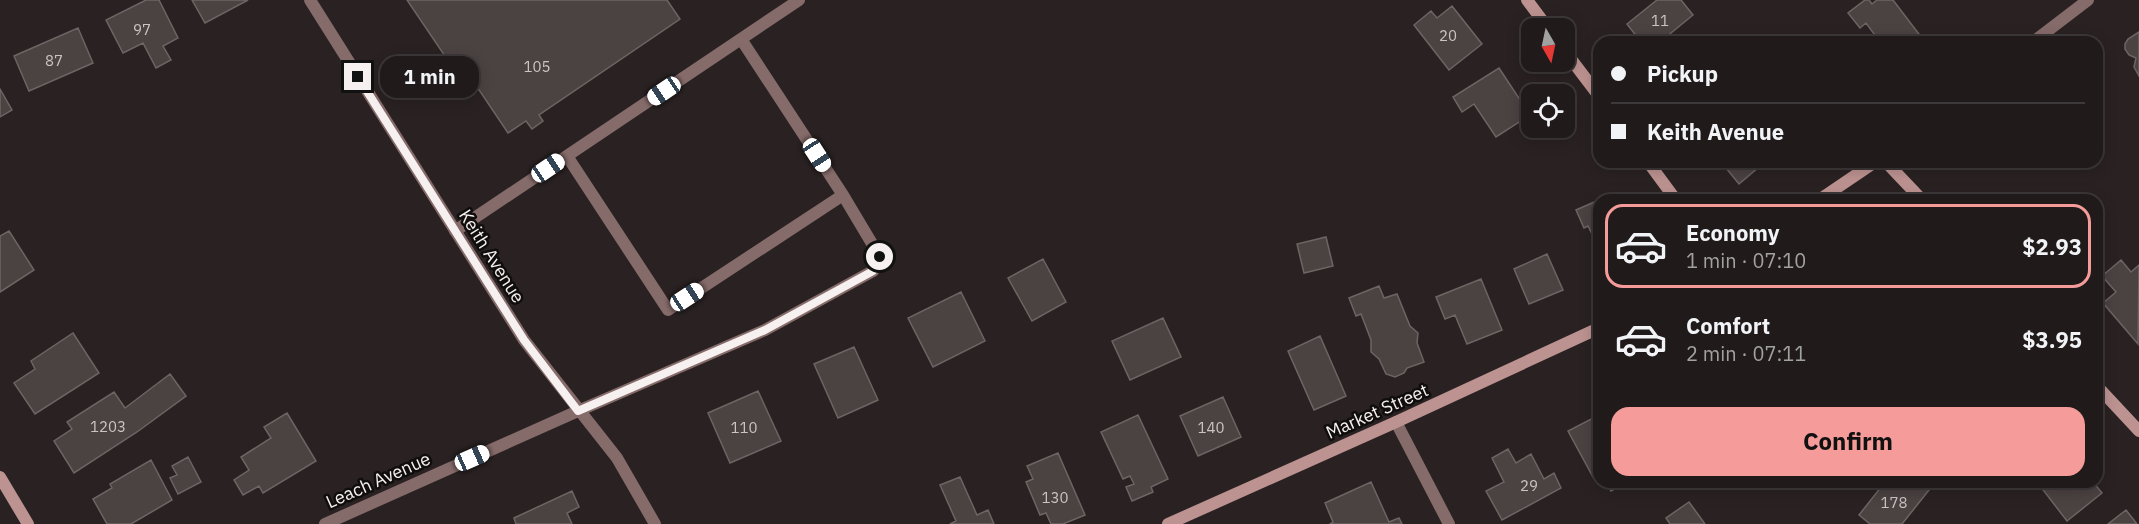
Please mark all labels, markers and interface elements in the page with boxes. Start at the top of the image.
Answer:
house number: 11 [1651,11,1669,30]
north arrow [1521,18,1575,72]
map controls [1521,18,1575,138]
house number: 97 [133,20,151,39]
house number: 20 [1439,26,1457,45]
house number: 87 [45,51,63,70]
callout: 1 min [379,56,478,98]
house number: 105 [523,57,551,76]
text: Pickup [1647,59,1718,88]
route end [344,63,371,90]
text: 1 min [403,63,456,90]
car [644,73,684,109]
button: locate [1521,84,1575,138]
text: Keith Avenue [1647,117,1784,146]
car [800,135,834,175]
car [528,150,568,186]
street label: Keith Avenue [454,205,530,307]
text: Economy [1686,218,1780,247]
icon: car [1614,219,1668,273]
text: $2.93 [2022,232,2082,261]
route start [866,243,893,270]
text: 1 min · 07:10 [1686,247,1806,274]
car [667,280,707,314]
text: Comfort [1686,311,1770,340]
icon: car [1614,312,1668,366]
text: $3.95 [2022,325,2082,354]
text: 2 min · 07:11 [1686,340,1806,367]
street label: Market Street [1322,378,1432,444]
button: Confirm [1611,407,2085,476]
house number: 1203 [90,417,126,436]
house number: 110 [730,418,758,437]
house number: 140 [1197,418,1225,437]
car [452,442,492,474]
street label: Leach Avenue [322,447,434,513]
house number: 29 [1520,476,1538,495]
house number: 130 [1041,488,1069,507]
house number: 178 [1880,493,1908,512]

